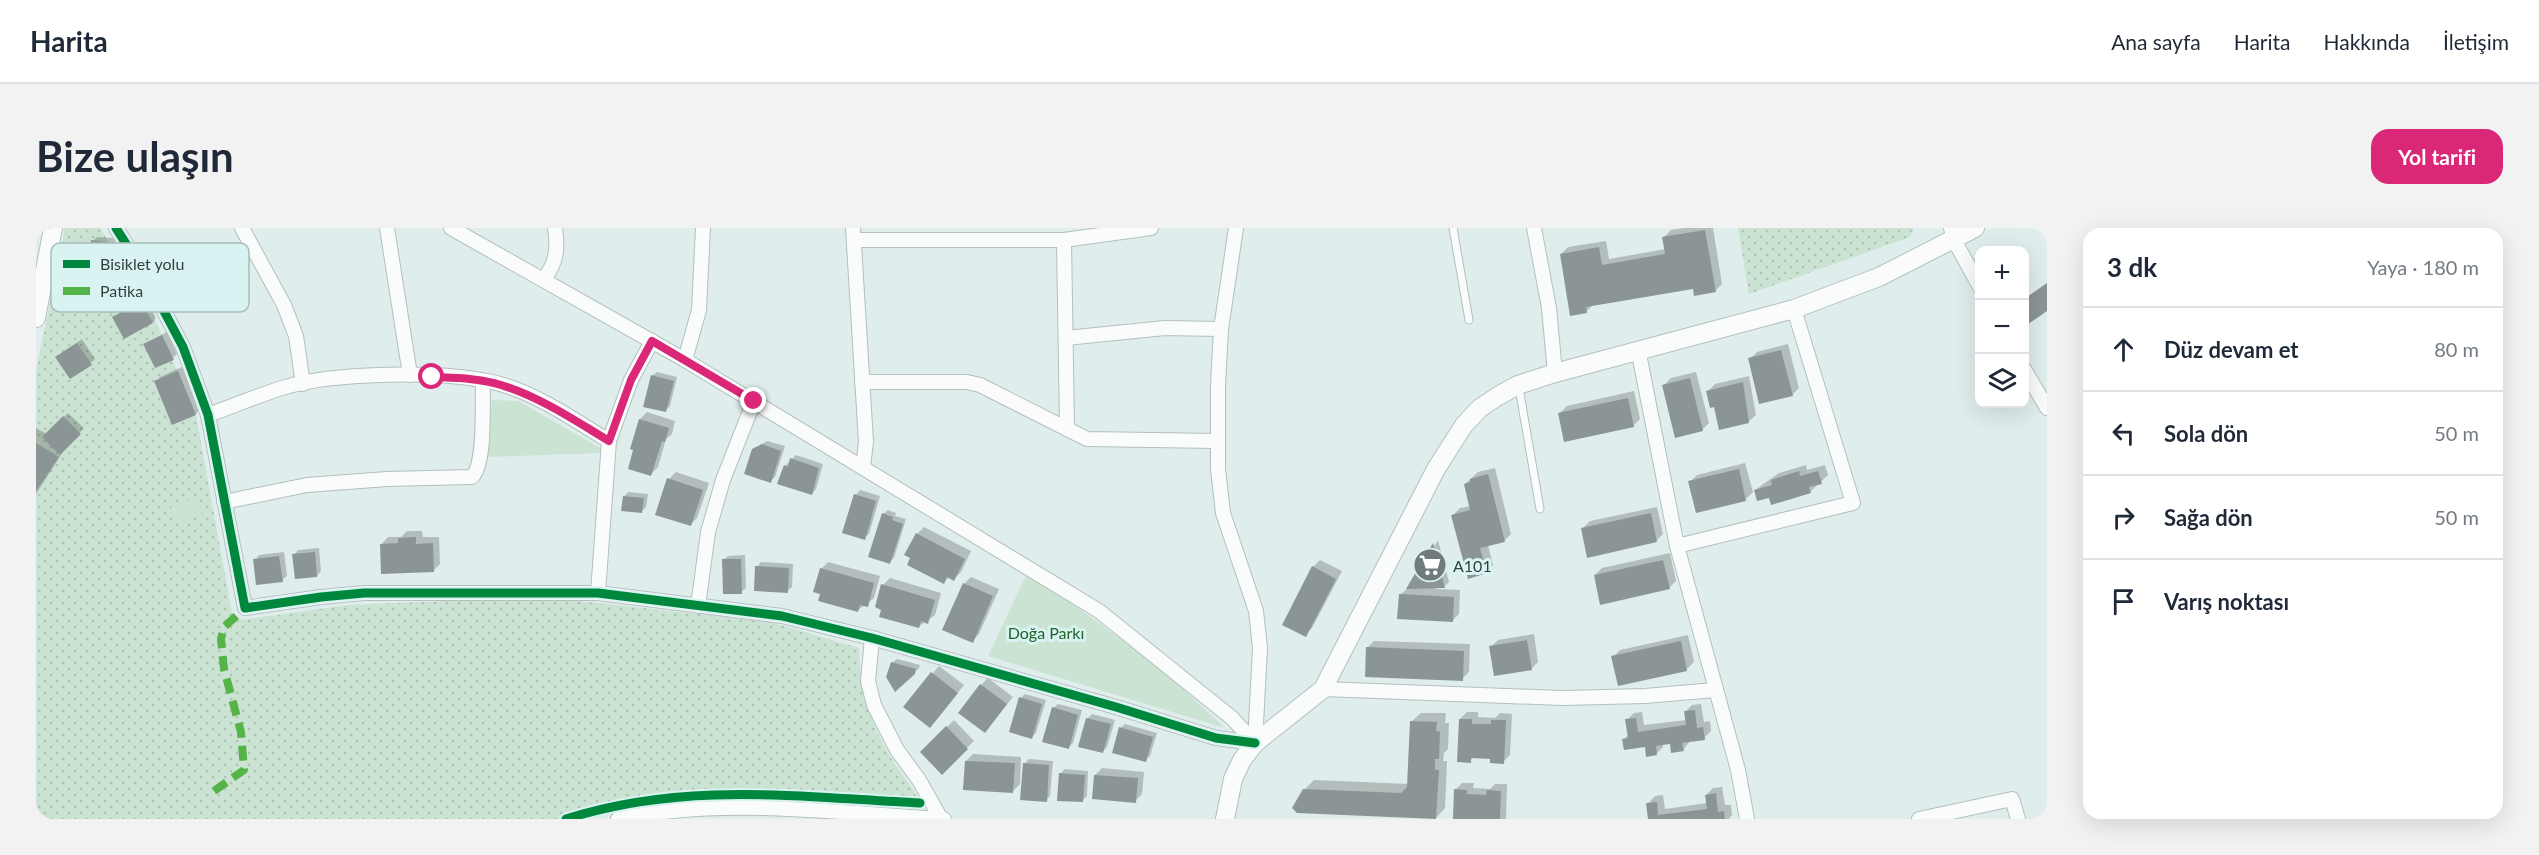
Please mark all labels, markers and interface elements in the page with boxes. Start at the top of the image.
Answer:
text: Harita [30,24,108,58]
text: Ana sayfa [2111,29,2201,54]
text: Harita [2234,29,2290,54]
text: Hakkında [2323,29,2410,54]
text: İletişim [2443,29,2509,54]
button: Yol tarifi [2371,129,2503,184]
text: Bize ulaşın [36,131,234,181]
legend [51,243,249,312]
map controls [1975,246,2029,408]
button: + [1975,246,2029,300]
text: 3 dk [2107,251,2157,283]
text: Bisiklet yolu [100,254,184,273]
text: Yaya · 180 m [2367,255,2479,279]
text: Patika [100,281,143,300]
button: − [1975,300,2029,354]
icon: ahead [2107,333,2140,366]
text: Düz devam et [2164,336,2299,363]
text: 80 m [2434,337,2479,361]
button: layers [1975,354,2029,408]
route start [418,363,444,389]
route end [740,387,766,413]
icon: left [2107,417,2140,450]
text: Sola dön [2164,420,2248,447]
text: 50 m [2434,421,2479,445]
icon: right [2107,501,2140,534]
text: Sağa dön [2164,504,2253,531]
text: 50 m [2434,505,2479,529]
supermarket icon: A101 [1412,547,1448,583]
place label: A101 [1453,556,1492,575]
icon: arrive [2107,585,2140,618]
text: Varış noktası [2164,588,2289,615]
park label: Doğa Parkı [1008,623,1084,642]

